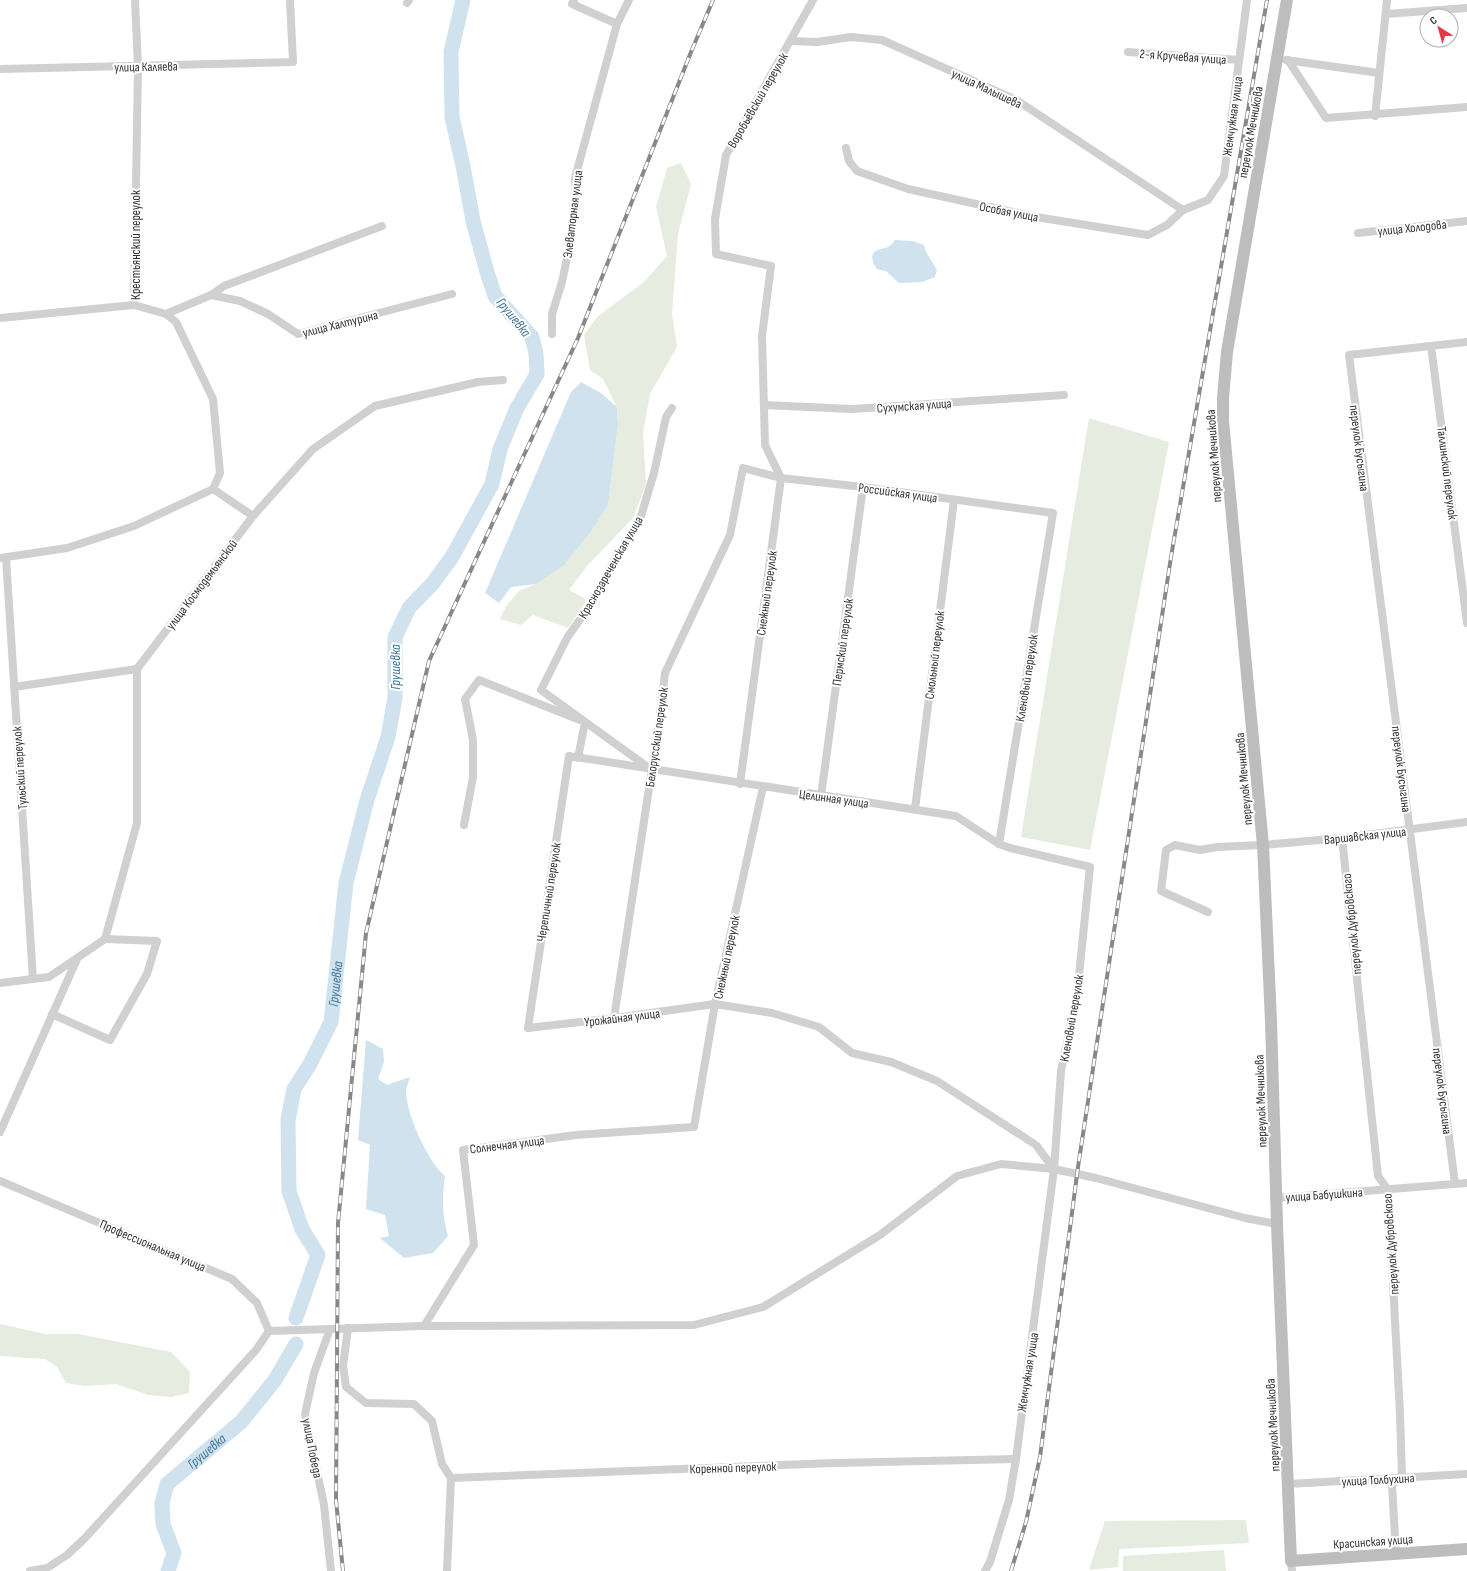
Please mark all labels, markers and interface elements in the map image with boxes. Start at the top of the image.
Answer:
north arrow [1419,8,1459,48]
text: С [1427,13,1440,27]
street label: 2-я Кручевая улица [1139,46,1227,68]
street label: Воробьёвский переулок [724,50,792,151]
street label: улица Каляева [114,58,178,76]
street label: улица Малышева [949,66,1024,112]
street label: Жемчужная улица [1219,75,1246,157]
street label: переулок Мечникова [1235,85,1267,179]
street label: Элеваторная улица [560,169,586,259]
street label: Крестьянский переулок [128,190,144,300]
street label: Особая улица [978,198,1040,226]
street label: улица Холодова [1377,216,1447,240]
water label: Грушевка [493,294,535,341]
street label: улица Халтурина [301,307,380,341]
street label: Сухумская улица [876,395,952,417]
street label: переулок Бусыгина [1346,404,1372,492]
street label: переулок Мечникова [1203,409,1225,503]
street label: Таллинский переулок [1433,426,1461,521]
street label: Российская улица [857,480,938,506]
street label: Краснозареченская улица [575,513,647,622]
street label: улица Космодемьянской [163,536,241,633]
street label: Снежный переулок [753,550,781,637]
street label: Пермский переулок [829,597,857,687]
street label: Смольный переулок [922,610,948,700]
street label: Кленовый переулок [1012,633,1042,723]
water label: Грушевка [387,644,404,690]
street label: Белорусский переулок [642,686,672,788]
street label: переулок Бусыгина [1388,725,1414,813]
street label: Тульский переулок [9,726,31,810]
street label: переулок Мечникова [1232,732,1256,826]
street label: Целинная улица [798,786,870,812]
street label: Варшавская улица [1323,824,1407,848]
street label: Черепичный переулок [533,841,565,943]
street label: переулок Дубровского [1339,873,1365,975]
street label: Снежный переулок [710,914,744,1001]
water label: Грушевка [325,960,347,1007]
street label: Кленовый переулок [1056,973,1088,1063]
street label: Урожайная улица [583,1005,661,1031]
street label: переулок Бусыгина [1429,1047,1455,1135]
street label: переулок Мечникова [1251,1054,1271,1148]
street label: Солнечная улица [469,1132,545,1158]
street label: улица Бабушкина [1285,1184,1363,1206]
street label: переулок Дубровского [1379,1193,1403,1295]
street label: Профессиональная улица [97,1216,208,1276]
street label: Жемчужная улица [1014,1331,1042,1413]
street label: переулок Мечникова [1263,1378,1283,1472]
street label: улица Победа [298,1417,326,1479]
water label: Грушевка [184,1430,230,1473]
street label: Коренной переулок [689,1458,777,1478]
street label: улица Толбухина [1341,1470,1415,1490]
street label: Красинская улица [1333,1531,1413,1553]

